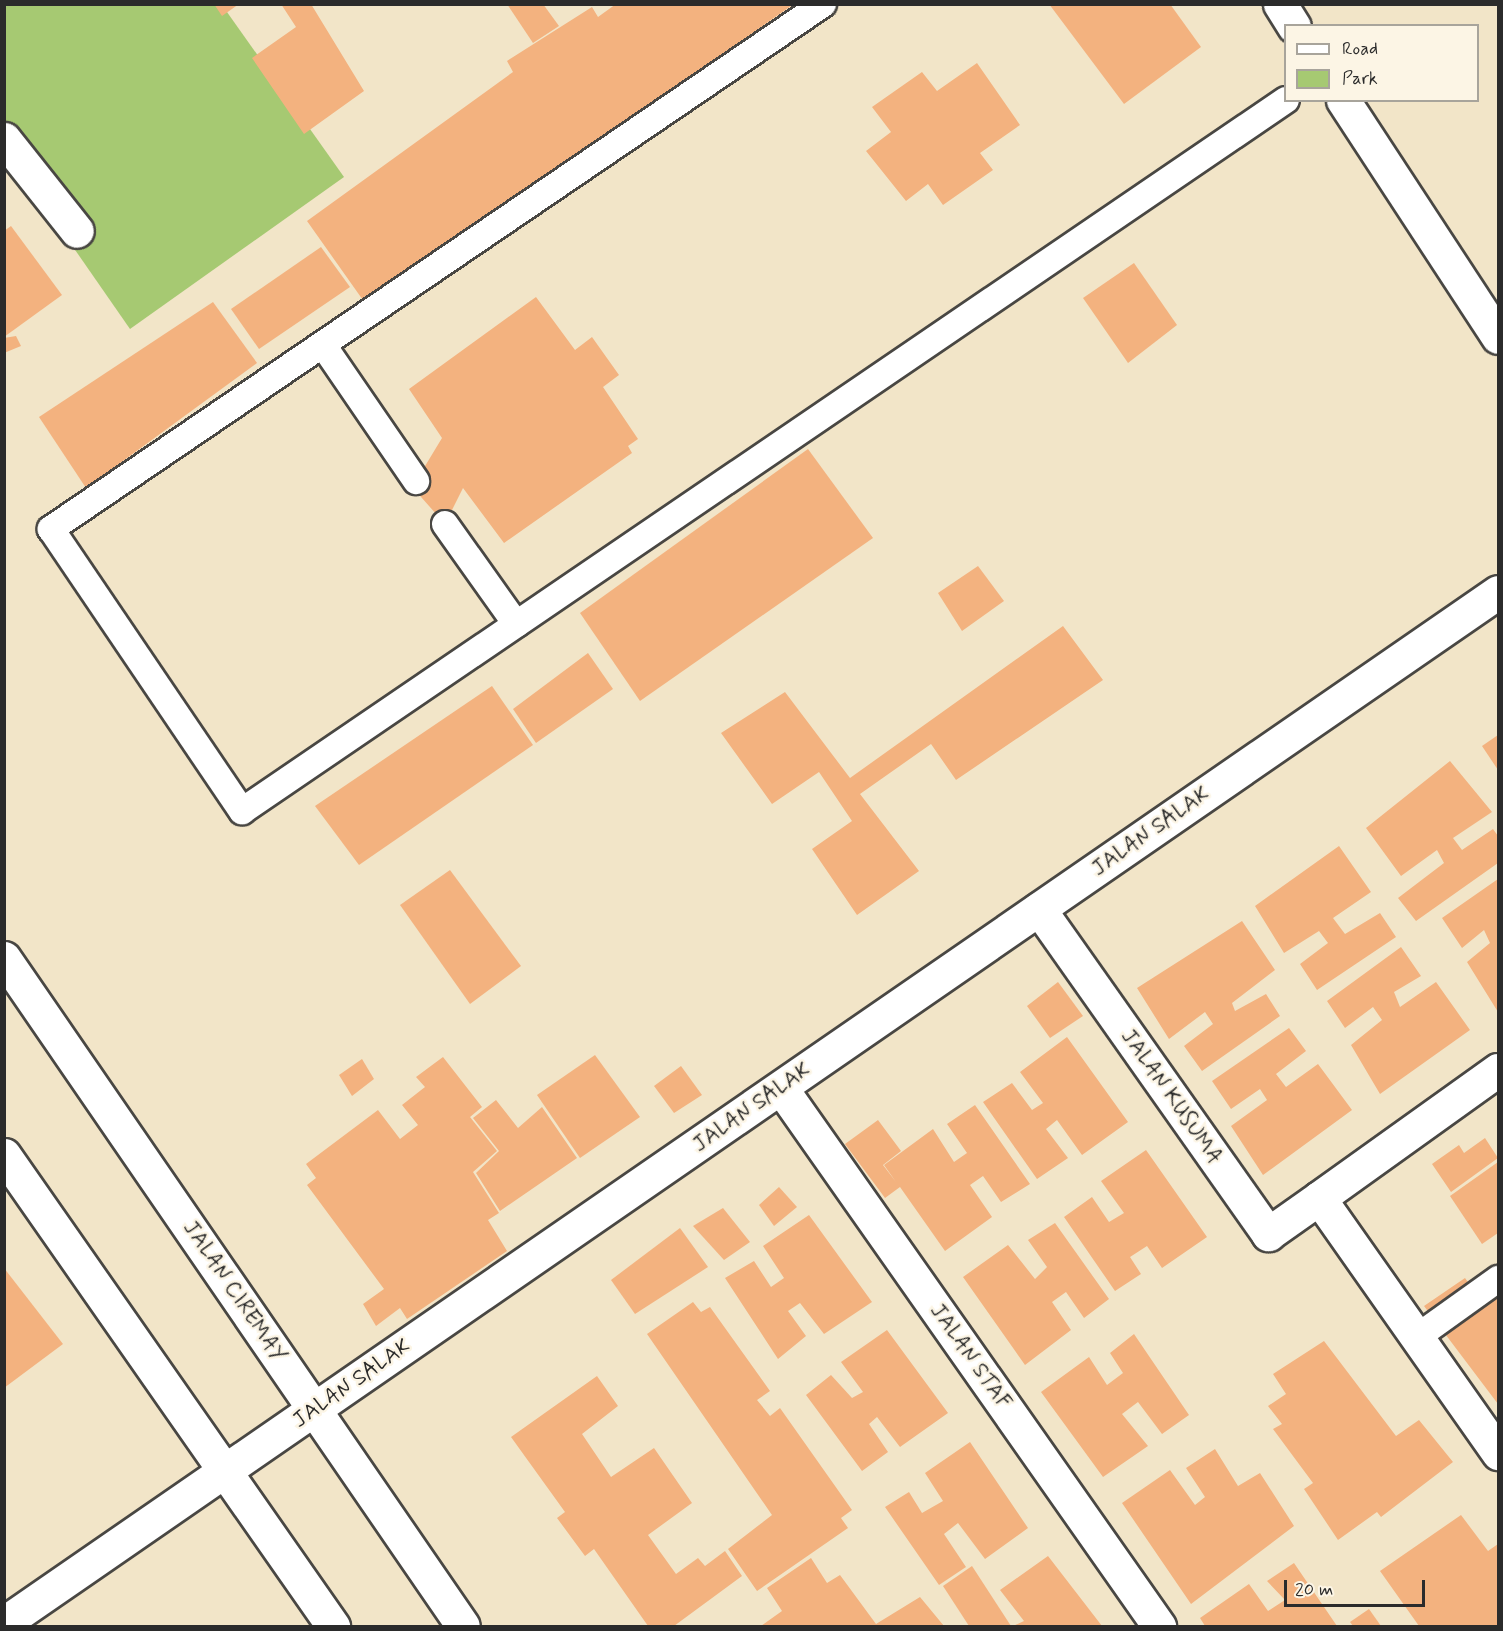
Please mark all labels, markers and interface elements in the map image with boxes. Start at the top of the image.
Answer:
legend [1284,24,1479,102]
text: Road [1342,37,1378,61]
text: Park [1342,67,1378,91]
street label: JALAN SALAK [1087,782,1215,882]
street label: JALAN KUSUMA [1114,1024,1228,1170]
street label: JALAN SALAK [688,1058,816,1158]
street label: JALAN CIREMAY [174,1213,294,1371]
street label: JALAN STAF [924,1299,1016,1415]
street label: JALAN SALAK [288,1334,416,1434]
scale bar [1287,1568,1428,1606]
text: 20 m [1295,1578,1333,1602]

